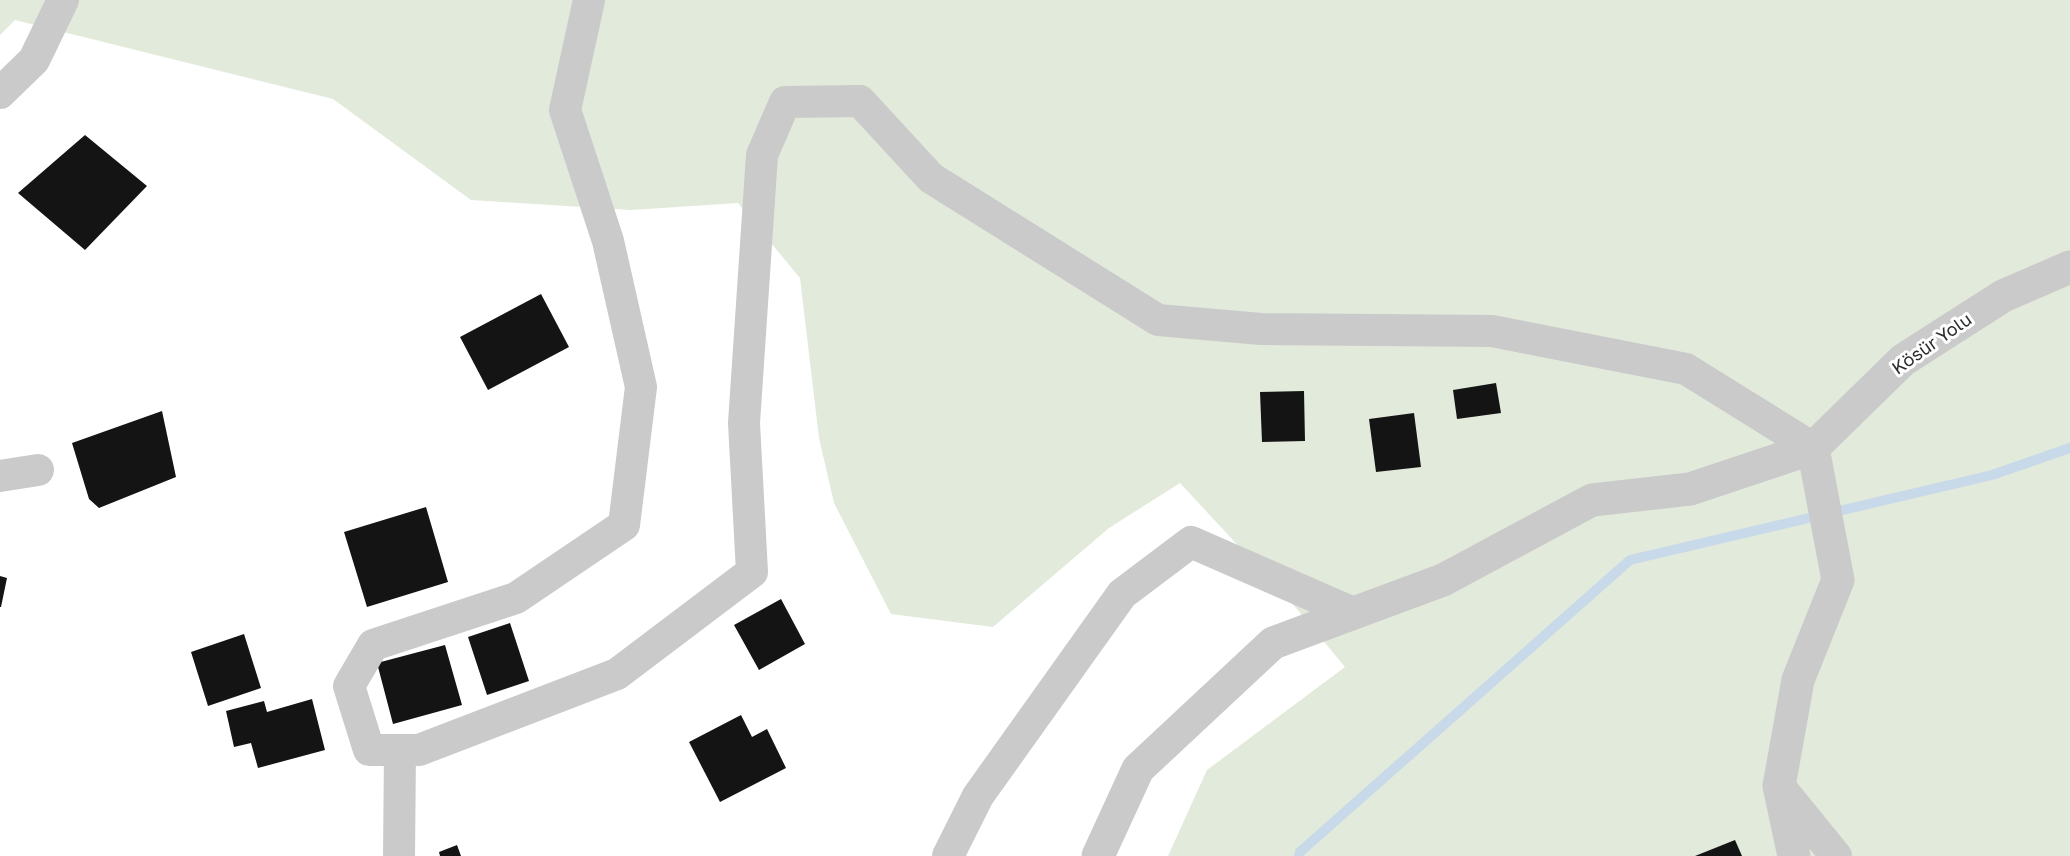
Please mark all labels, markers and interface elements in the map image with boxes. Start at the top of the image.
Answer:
street label: Kösür Yolu [1888,309,1976,379]

